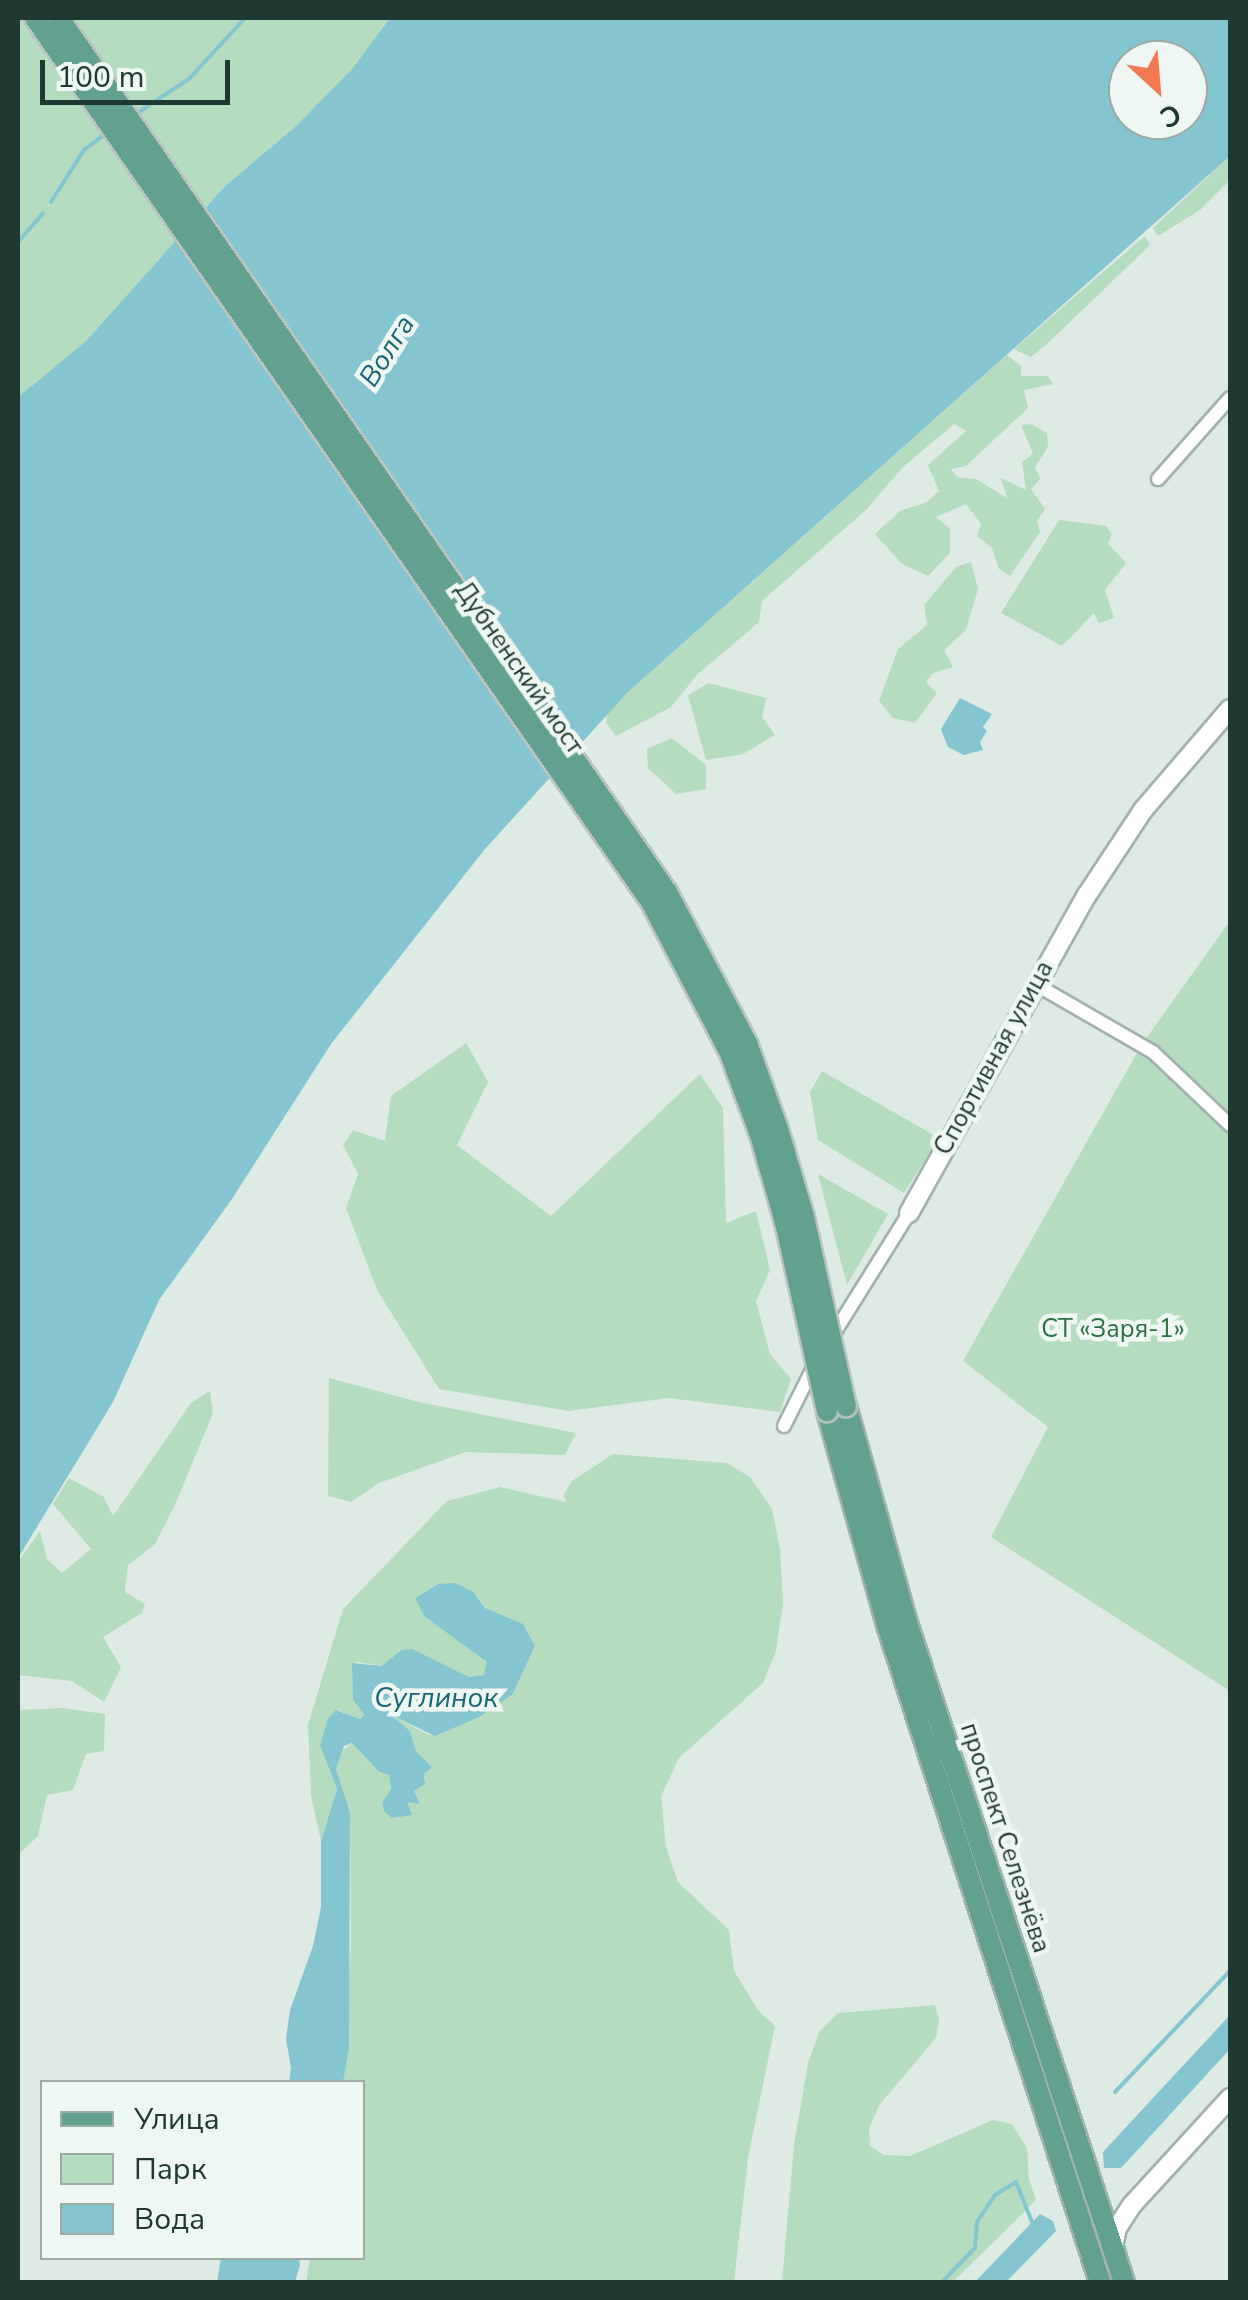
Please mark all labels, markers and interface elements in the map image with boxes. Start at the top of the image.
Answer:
scale bar [45,40,235,102]
north arrow [1108,40,1208,140]
text: 100 m [57,57,144,98]
text: С [1153,94,1187,136]
water label: Волга [352,309,422,393]
street label: Дубненский мост [448,576,590,760]
street label: Спортивная улица [928,956,1060,1160]
park label: СТ «Заря-1» [1041,1314,1185,1344]
water label: Суглинок [374,1681,498,1715]
street label: проспект Селезнёва [954,1719,1056,1957]
legend [40,2080,365,2260]
text: Улица [134,2099,220,2140]
text: Парк [134,2149,206,2190]
text: Вода [134,2199,205,2240]

